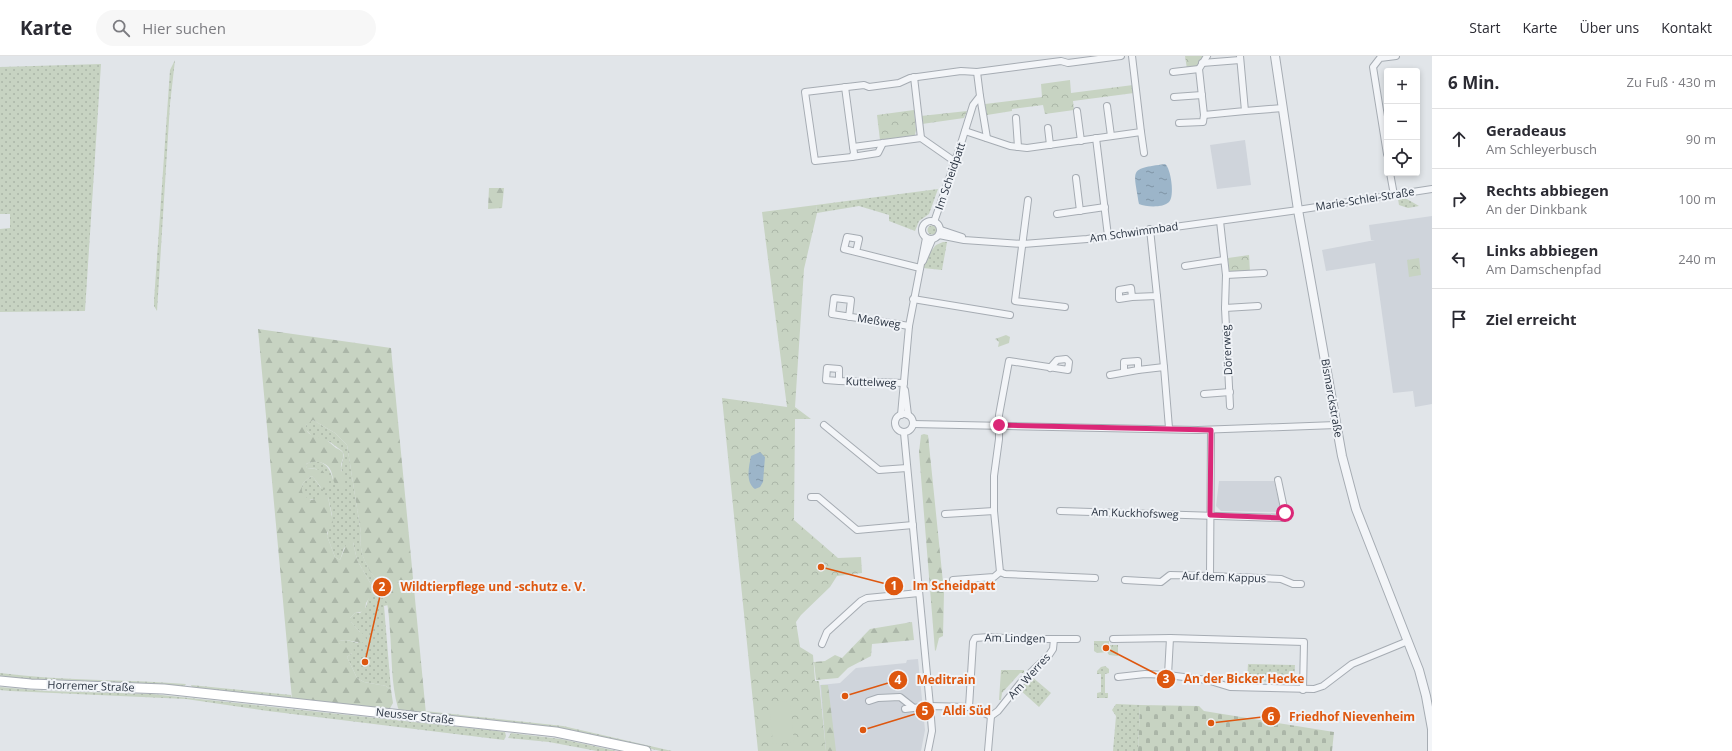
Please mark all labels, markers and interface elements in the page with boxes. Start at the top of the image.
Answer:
search box [96,10,376,46]
text: Karte [20,15,72,41]
icon: search [110,17,132,39]
text: Hier suchen [142,18,226,38]
text: Start [1469,18,1501,37]
text: Karte [1523,18,1557,37]
text: Über uns [1579,18,1639,37]
text: Kontakt [1661,18,1712,37]
map controls [1384,68,1420,176]
button: + [1384,68,1420,104]
text: 6 Min. [1448,71,1499,94]
text: Zu Fuß · 430 m [1627,73,1716,91]
button: − [1384,104,1420,140]
text: Geradeaus [1486,120,1566,140]
icon: ahead [1448,128,1470,150]
text: 90 m [1686,130,1716,148]
street label: Im Scheidpatt [931,140,968,212]
button: locate [1384,140,1420,176]
text: Am Schleyerbusch [1486,140,1597,158]
text: Rechts abbiegen [1486,180,1609,200]
street label: Marie-Schlei-Straße [1314,183,1415,214]
icon: right [1448,188,1470,210]
text: 100 m [1678,190,1716,208]
text: An der Dinkbank [1486,200,1587,218]
street label: Am Schwimmbad [1089,218,1179,245]
text: Links abbiegen [1486,240,1598,260]
icon: left [1448,248,1470,270]
text: 240 m [1678,250,1716,268]
text: Am Damschenpfad [1486,260,1602,278]
icon: arrive [1448,308,1470,330]
text: Ziel erreicht [1486,309,1577,329]
street label: Meßweg [856,310,902,331]
street label: Dörerweg [1218,324,1235,376]
street label: Bismarckstraße [1318,357,1347,438]
street label: Kuttelweg [845,373,897,390]
route end [990,416,1008,434]
street label: Am Kuckhofsweg [1091,503,1179,522]
route start [1276,504,1294,522]
street label: Auf dem Kappus [1182,568,1267,585]
callout: Im Scheidpatt [884,574,1003,598]
callout: Wildtierpflege und -schutz e. V. [372,575,593,599]
text: 1 [891,577,897,594]
text: Im Scheidpatt [912,577,996,594]
text: 2 [379,578,386,595]
text: Wildtierpflege und -schutz e. V. [400,578,586,595]
street label: Am Lindgen [984,629,1046,646]
street label: Am Werres [1004,650,1053,702]
callout: An der Bicker Hecke [1156,667,1313,691]
callout: Meditrain [888,668,984,692]
text: 3 [1163,670,1170,687]
text: An der Bicker Hecke [1184,670,1304,687]
text: 4 [895,671,902,688]
text: Meditrain [916,671,976,688]
street label: Horremer Straße [47,676,135,695]
callout: Aldi Süd [915,699,999,723]
text: 5 [922,702,929,719]
text: Aldi Süd [943,702,991,719]
street label: Neusser Straße [375,704,455,727]
callout: Friedhof Nievenheim [1261,704,1423,728]
text: 6 [1268,708,1275,725]
text: Friedhof Nievenheim [1289,708,1415,725]

